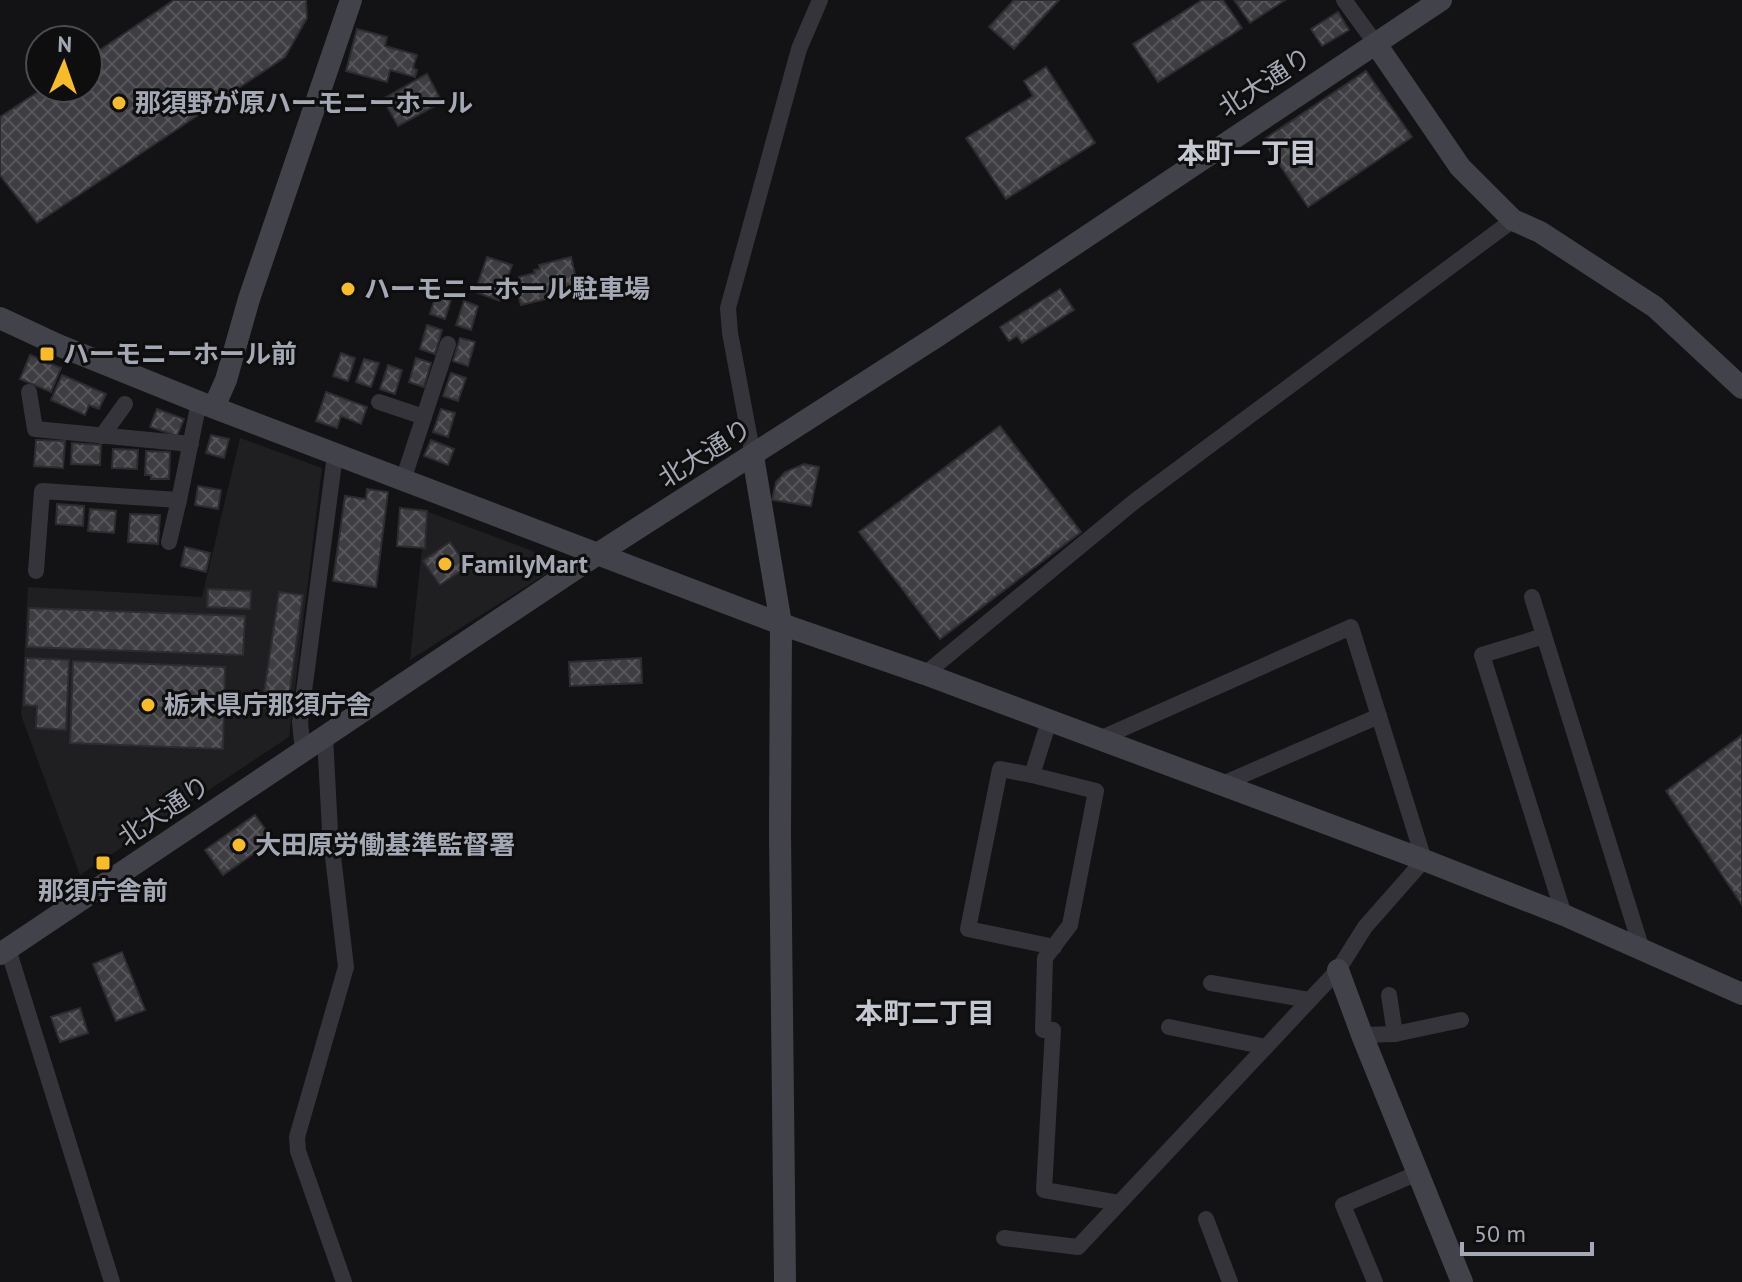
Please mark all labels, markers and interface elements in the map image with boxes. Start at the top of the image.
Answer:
north arrow [24,24,104,104]
text: N [57,30,72,58]
street label: 北大通り [1212,39,1317,124]
place label: 那須野が原ハーモニーホール [135,86,473,119]
marker: 那須野が原ハーモニーホール [110,94,128,112]
district label: 本町一丁目 [1177,134,1317,171]
place label: ハーモニーホール駐車場 [364,272,650,305]
marker: ハーモニーホール駐車場 [339,280,357,298]
place label: ハーモニーホール前 [63,337,297,370]
marker: ハーモニーホール前 [38,345,56,363]
street label: 北大通り [652,411,758,494]
place label: FamilyMart [461,547,588,580]
marker: FamilyMart [436,555,454,573]
place label: 栃木県庁那須庁舎 [164,688,372,721]
marker: 栃木県庁那須庁舎 [139,696,157,714]
street label: 北大通り [111,768,216,853]
place label: 大田原労働基準監督署 [255,828,515,861]
marker: 大田原労働基準監督署 [230,836,248,854]
marker: 那須庁舎前 [94,854,112,872]
place label: 那須庁舎前 [38,874,168,907]
district label: 本町二丁目 [855,994,995,1031]
scale bar [1462,1206,1592,1256]
text: 50 m [1474,1218,1526,1249]

